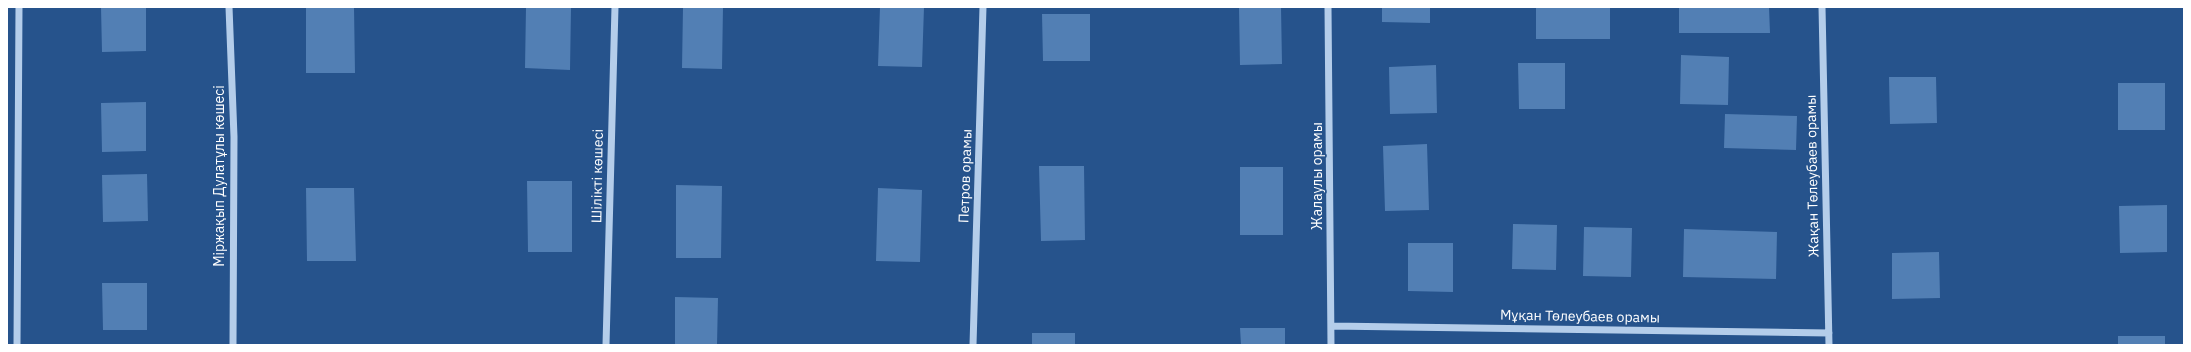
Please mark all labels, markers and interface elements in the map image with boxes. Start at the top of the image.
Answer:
street label: Міржақып Дулатұлы көшесі [210,85,228,267]
street label: Жақан Төлеубаев орамы [1802,94,1822,258]
street label: Жалаулы орамы [1308,122,1326,230]
street label: Шілікті көшесі [587,129,607,223]
street label: Петров орамы [954,129,976,223]
street label: Мұқан Төлеубаев орамы [1500,306,1660,326]

